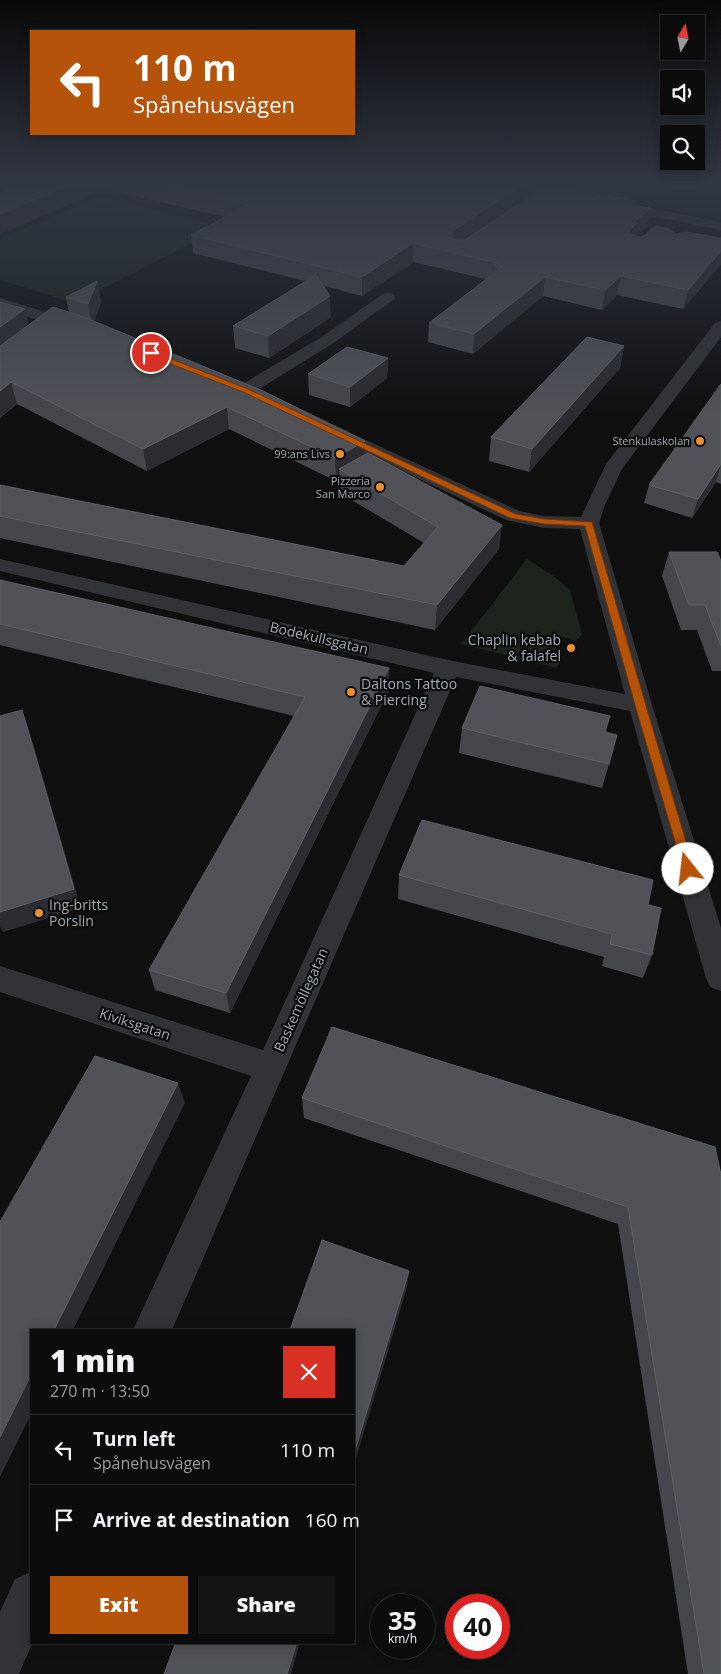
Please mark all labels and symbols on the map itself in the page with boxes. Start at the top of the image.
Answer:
north arrow [660,15,705,60]
pin [130,332,172,374]
place label: Stenkulaskolan [612,433,690,448]
marker: Stenkulaskolan [694,435,706,447]
place label: 99:ans Livs [274,446,330,461]
marker: 99:ans Livs [334,448,346,460]
place label: Pizzeria San Marco [316,473,370,501]
marker: Pizzeria San Marco [374,481,386,493]
street label: Bodekullsgatan [268,617,370,658]
place label: Chaplin kebab & falafel [468,630,561,665]
marker: Chaplin kebab & falafel [565,642,577,654]
place label: Daltons Tattoo & Piercing [361,674,457,709]
marker: Daltons Tattoo & Piercing [345,686,357,698]
position arrow [661,842,713,894]
place label: Ing-britts Porslin [49,895,108,930]
marker: Ing-britts Porslin [33,907,45,919]
street label: Baskemöllegatan [269,945,332,1055]
street label: Kiviksgatan [97,1003,173,1044]
speed limit sign: 40 [445,1594,510,1659]

